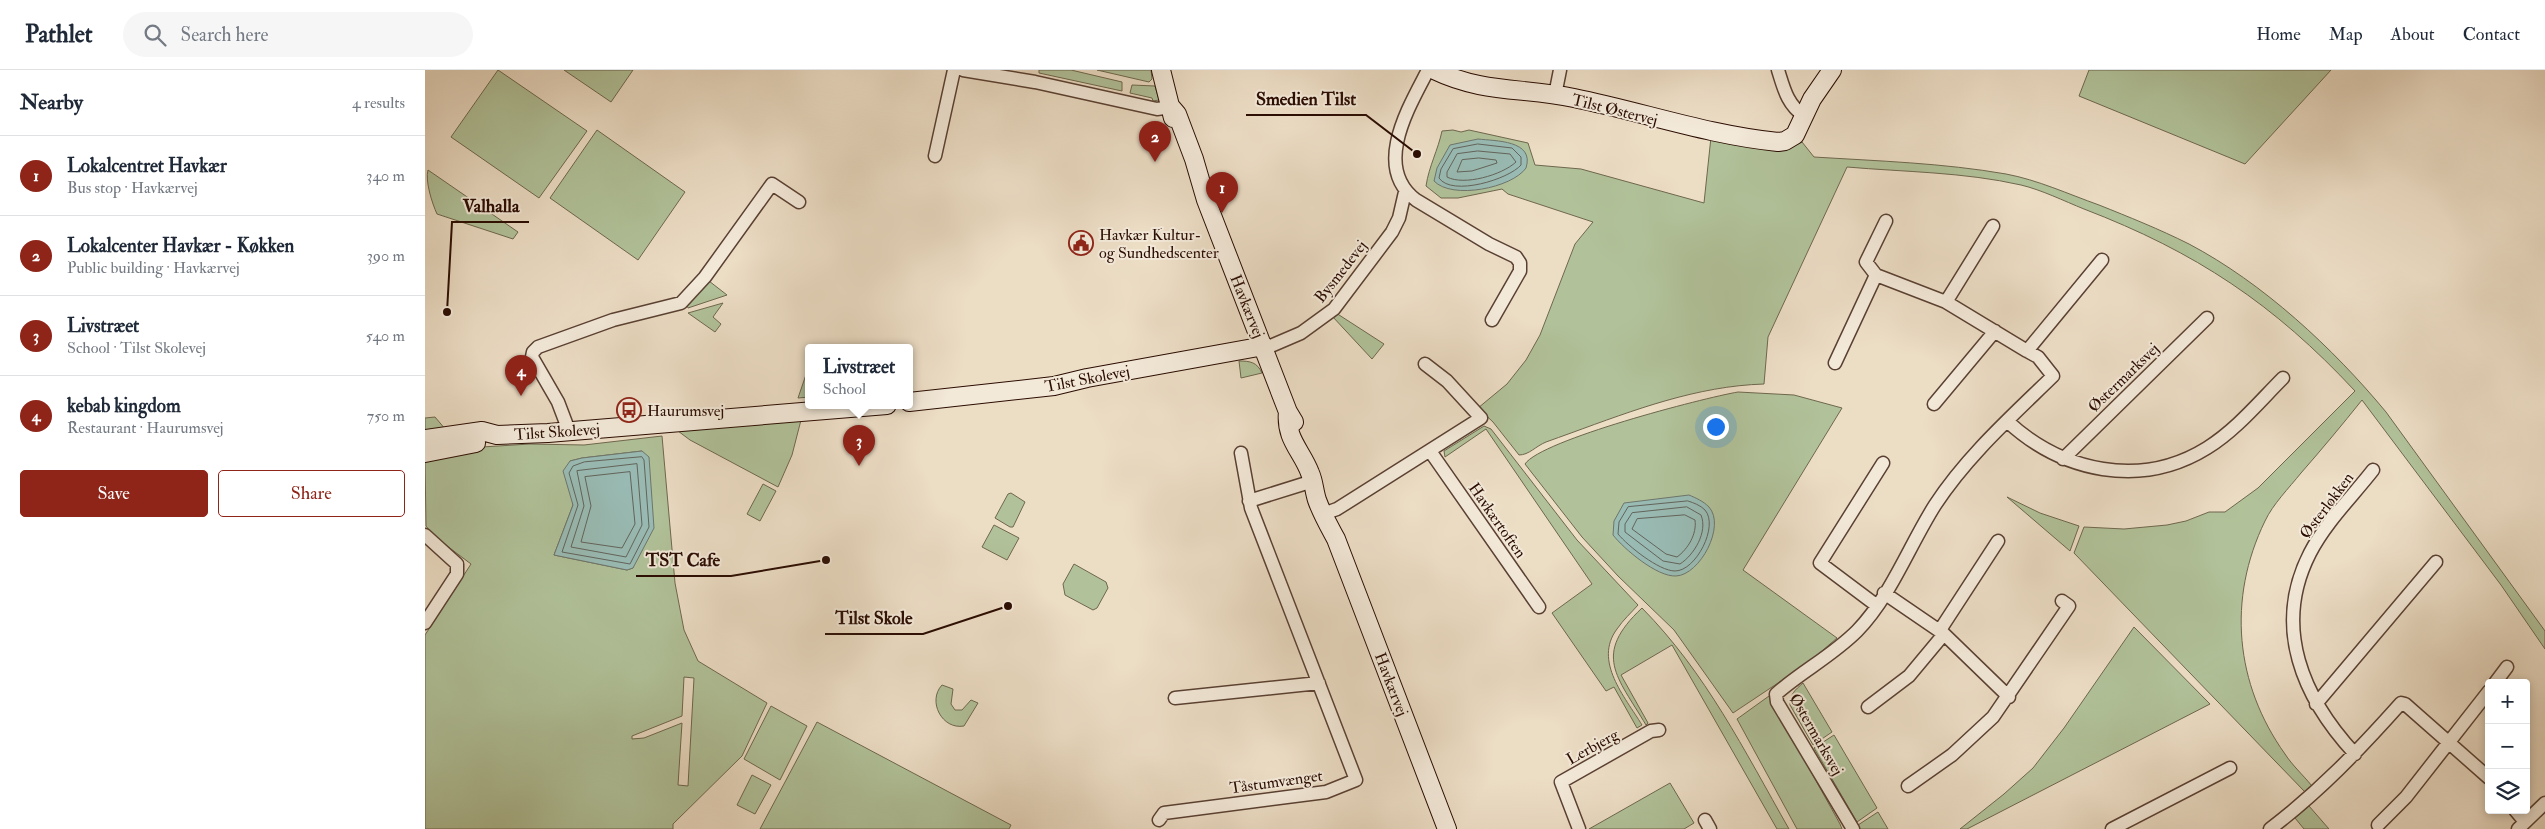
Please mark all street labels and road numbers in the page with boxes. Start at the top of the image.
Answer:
street label: Tilst Østervej [1570,90,1660,130]
street label: Bysmedevej [1310,236,1371,307]
street label: Havkærvej [1225,272,1269,341]
street label: Østermarksvej [2084,339,2164,417]
street label: Tilst Skolevej [1043,361,1131,397]
street label: Tilst Skolevej [514,419,601,445]
street label: Østerløkken [2295,468,2358,543]
street label: Havkærtoften [1464,479,1530,562]
street label: Havkærvej [1370,650,1412,719]
street label: Østermarksvej [1785,690,1848,779]
street label: Lerbjerg [1563,724,1623,769]
street label: Tåstumvænget [1228,766,1324,798]

